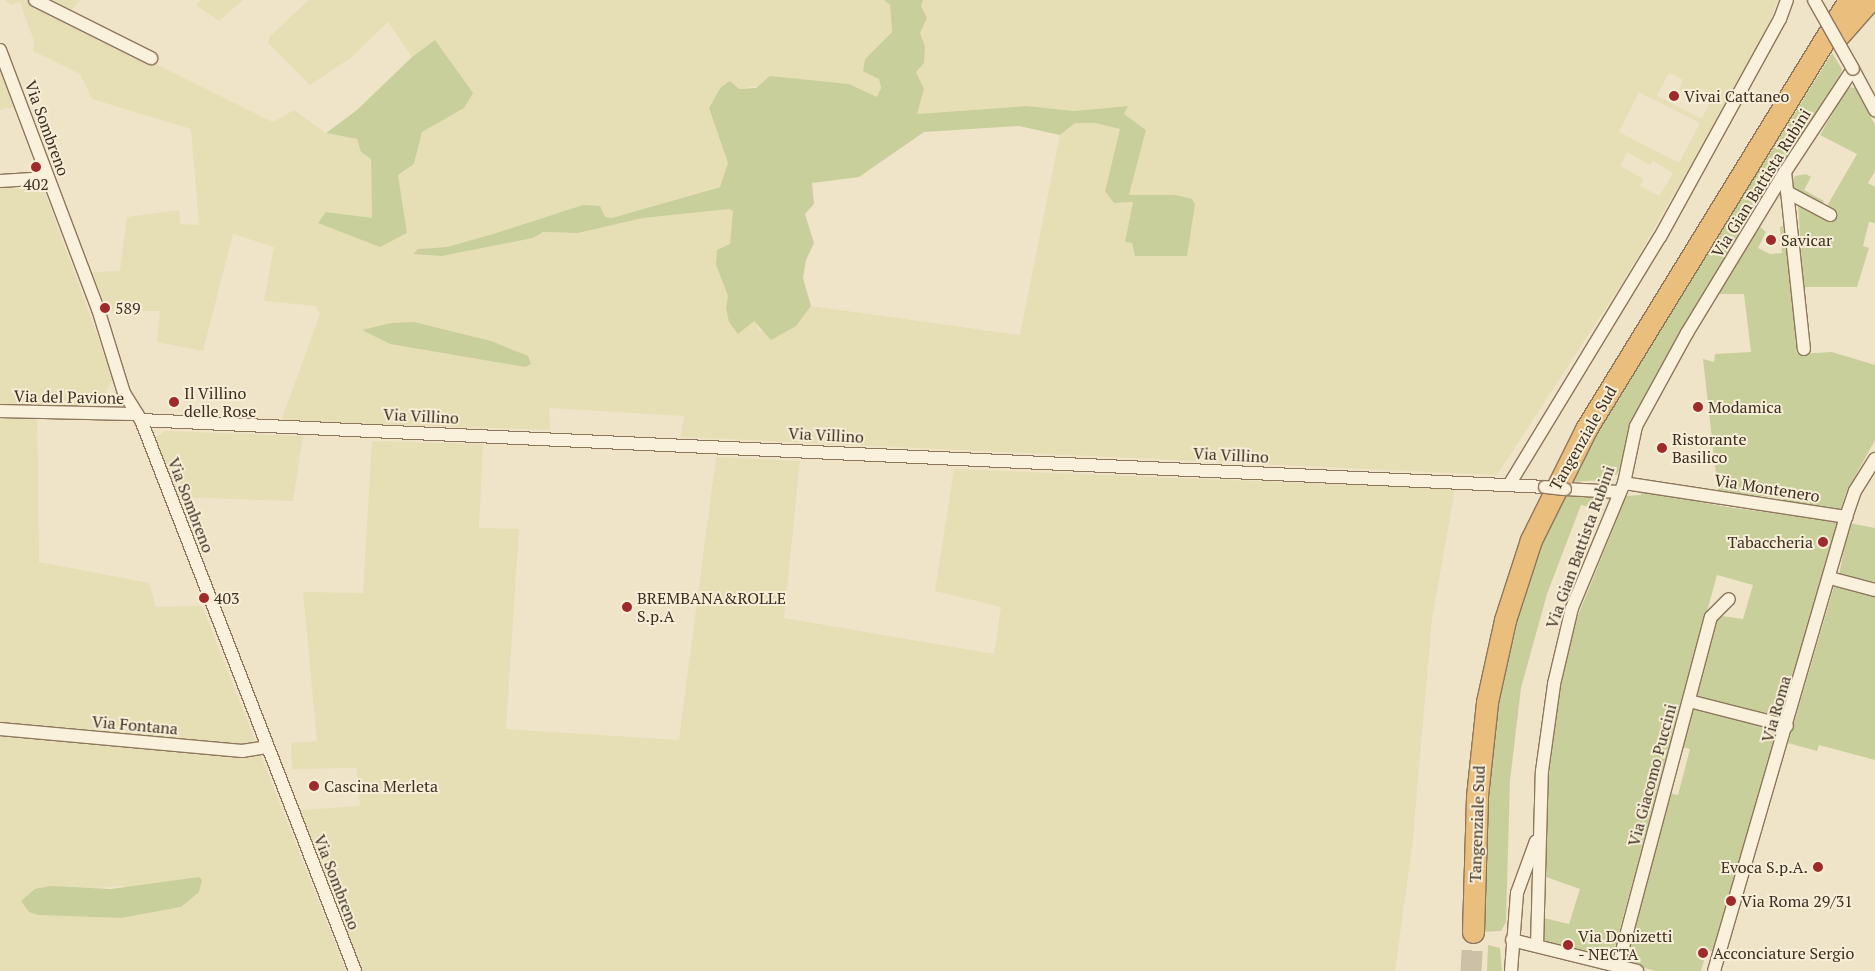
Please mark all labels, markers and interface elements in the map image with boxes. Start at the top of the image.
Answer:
street label: Via Sombreno [21,78,73,178]
place label: Vivai Cattaneo [1684,86,1789,106]
marker: Vivai Cattaneo [1668,90,1680,102]
street label: Via Gian Battista Rubini [1707,105,1815,261]
marker: 402 [30,161,42,173]
place label: 402 [23,174,49,194]
place label: Savicar [1781,230,1832,250]
marker: Savicar [1765,234,1777,246]
place label: 589 [115,298,141,318]
marker: 589 [99,302,111,314]
place label: Il Villino delle Rose [184,383,256,421]
street label: Tangenziale Sud [1545,383,1621,493]
street label: Via del Pavione [14,386,124,408]
marker: Il Villino delle Rose [168,396,180,408]
place label: Modamica [1708,397,1782,417]
marker: Modamica [1692,401,1704,413]
street label: Via Villino [382,404,460,428]
street label: Via Villino [787,423,865,447]
place label: Ristorante Basilico [1672,429,1746,467]
marker: Ristorante Basilico [1656,442,1668,454]
street label: Via Villino [1192,443,1270,467]
street label: Via Sombreno [164,455,218,555]
street label: Via Gian Battista Rubini [1542,463,1618,631]
street label: Via Montenero [1713,470,1821,506]
place label: Tabaccheria [1728,532,1813,552]
marker: Tabaccheria [1817,536,1829,548]
place label: 403 [214,588,240,608]
place label: BREMBANA&ROLLE S.p.A [637,588,786,626]
marker: 403 [198,592,210,604]
marker: BREMBANA&ROLLE S.p.A [621,601,633,613]
street label: Via Roma [1757,674,1795,744]
street label: Via Giacomo Puccini [1624,702,1680,848]
street label: Via Fontana [91,712,179,738]
street label: Tangenziale Sud [1465,765,1489,883]
place label: Cascina Merleta [324,776,438,796]
marker: Cascina Merleta [308,780,320,792]
street label: Via Sombreno [310,832,364,932]
place label: Evoca S.p.A. [1721,857,1808,877]
marker: Evoca S.p.A. [1812,861,1824,873]
place label: Via Roma 29/31 [1741,891,1853,911]
marker: Via Roma 29/31 [1725,895,1737,907]
place label: Via Donizetti - NECTA [1578,926,1673,964]
marker: Via Donizetti - NECTA [1562,939,1574,951]
place label: Acconciature Sergio [1713,943,1854,963]
marker: Acconciature Sergio [1697,947,1709,959]

